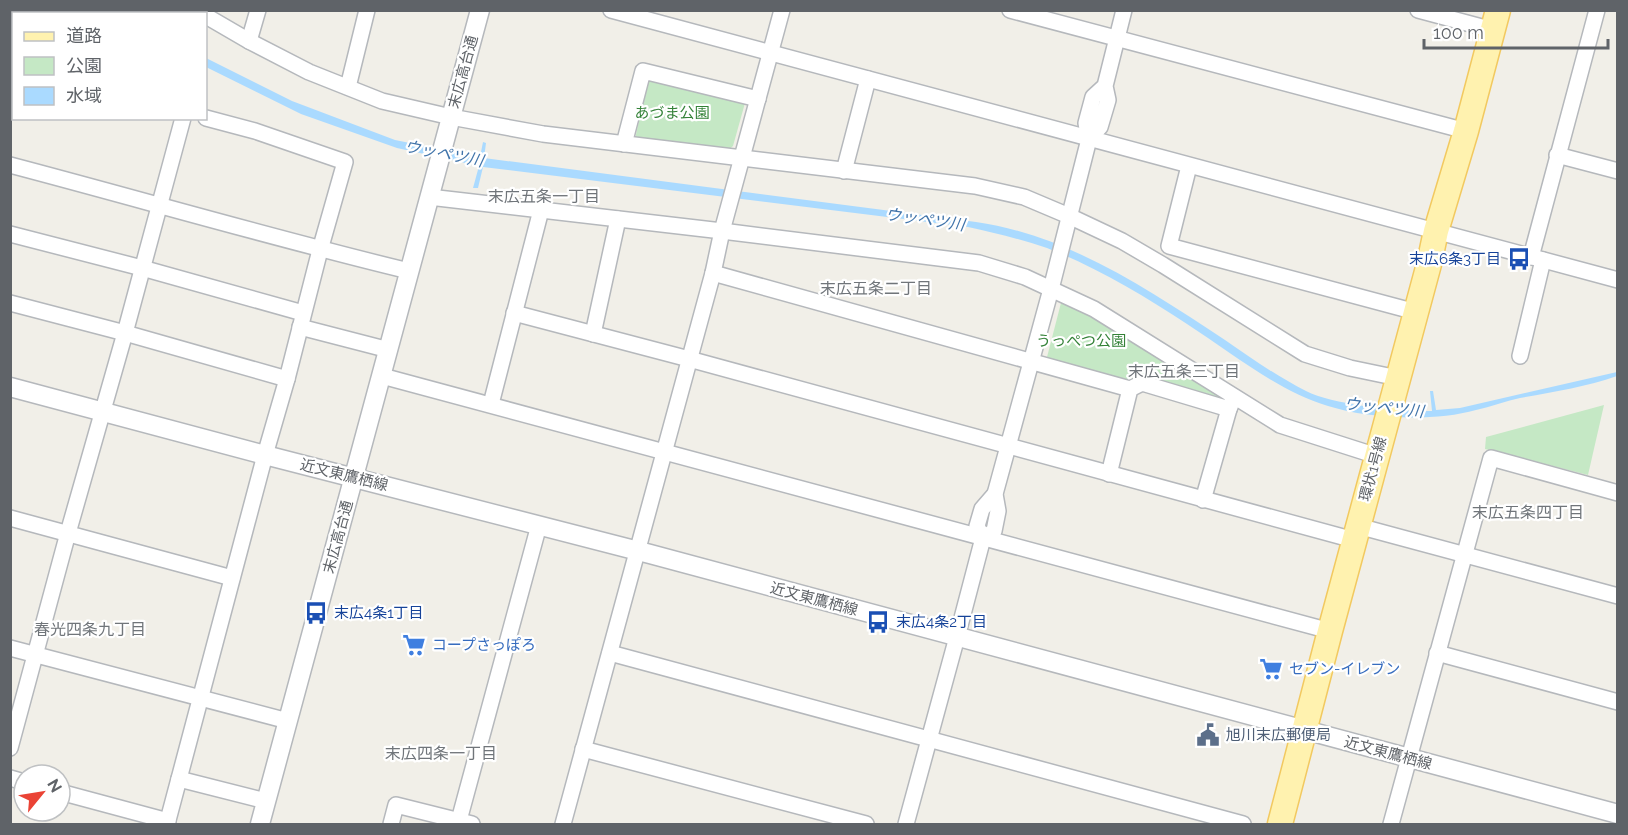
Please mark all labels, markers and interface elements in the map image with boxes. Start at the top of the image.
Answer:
legend [12,12,207,120]
scale bar [1424,12,1608,50]
text: 100 m [1433,22,1484,43]
text: 道路 [66,25,102,46]
street label: 末広高台通 [445,33,481,111]
text: 公園 [66,55,102,76]
text: 水域 [66,85,102,106]
park label: あづま公園 [634,104,710,122]
water label: ウッペツ川 [403,137,487,171]
district label: 末広五条一丁目 [488,187,600,206]
water label: ウッペツ川 [884,205,968,235]
bus stop icon: 末広6条3丁目 [1506,246,1532,272]
place label: 末広6条3丁目 [1409,250,1501,268]
district label: 末広五条二丁目 [820,279,932,298]
park label: うっぺつ公園 [1036,332,1126,350]
district label: 末広五条三丁目 [1128,362,1240,381]
water label: ウッペツ川 [1343,394,1427,421]
street label: 環状1号線 [1356,435,1390,503]
street label: 近文東鷹栖線 [298,455,390,495]
street label: 末広高台通 [320,498,356,576]
district label: 末広五条四丁目 [1472,503,1584,522]
street label: 近文東鷹栖線 [768,579,860,619]
bus stop icon: 末広4条1丁目 [303,600,329,626]
place label: 末広4条1丁目 [334,604,424,622]
bus stop icon: 末広4条2丁目 [865,609,891,635]
place label: 末広4条2丁目 [896,613,987,631]
district label: 春光四条九丁目 [34,620,146,639]
supermarket icon: コープさっぽろ [401,632,427,658]
place label: コープさっぽろ [432,636,536,654]
supermarket icon: セブン-イレブン [1258,656,1284,682]
place label: セブン-イレブン [1289,660,1400,678]
public building icon: 旭川末広郵便局 [1195,722,1221,748]
place label: 旭川末広郵便局 [1226,726,1331,744]
street label: 近文東鷹栖線 [1342,733,1434,773]
district label: 末広四条一丁目 [385,744,497,763]
north arrow [12,763,72,823]
text: N [43,776,66,796]

